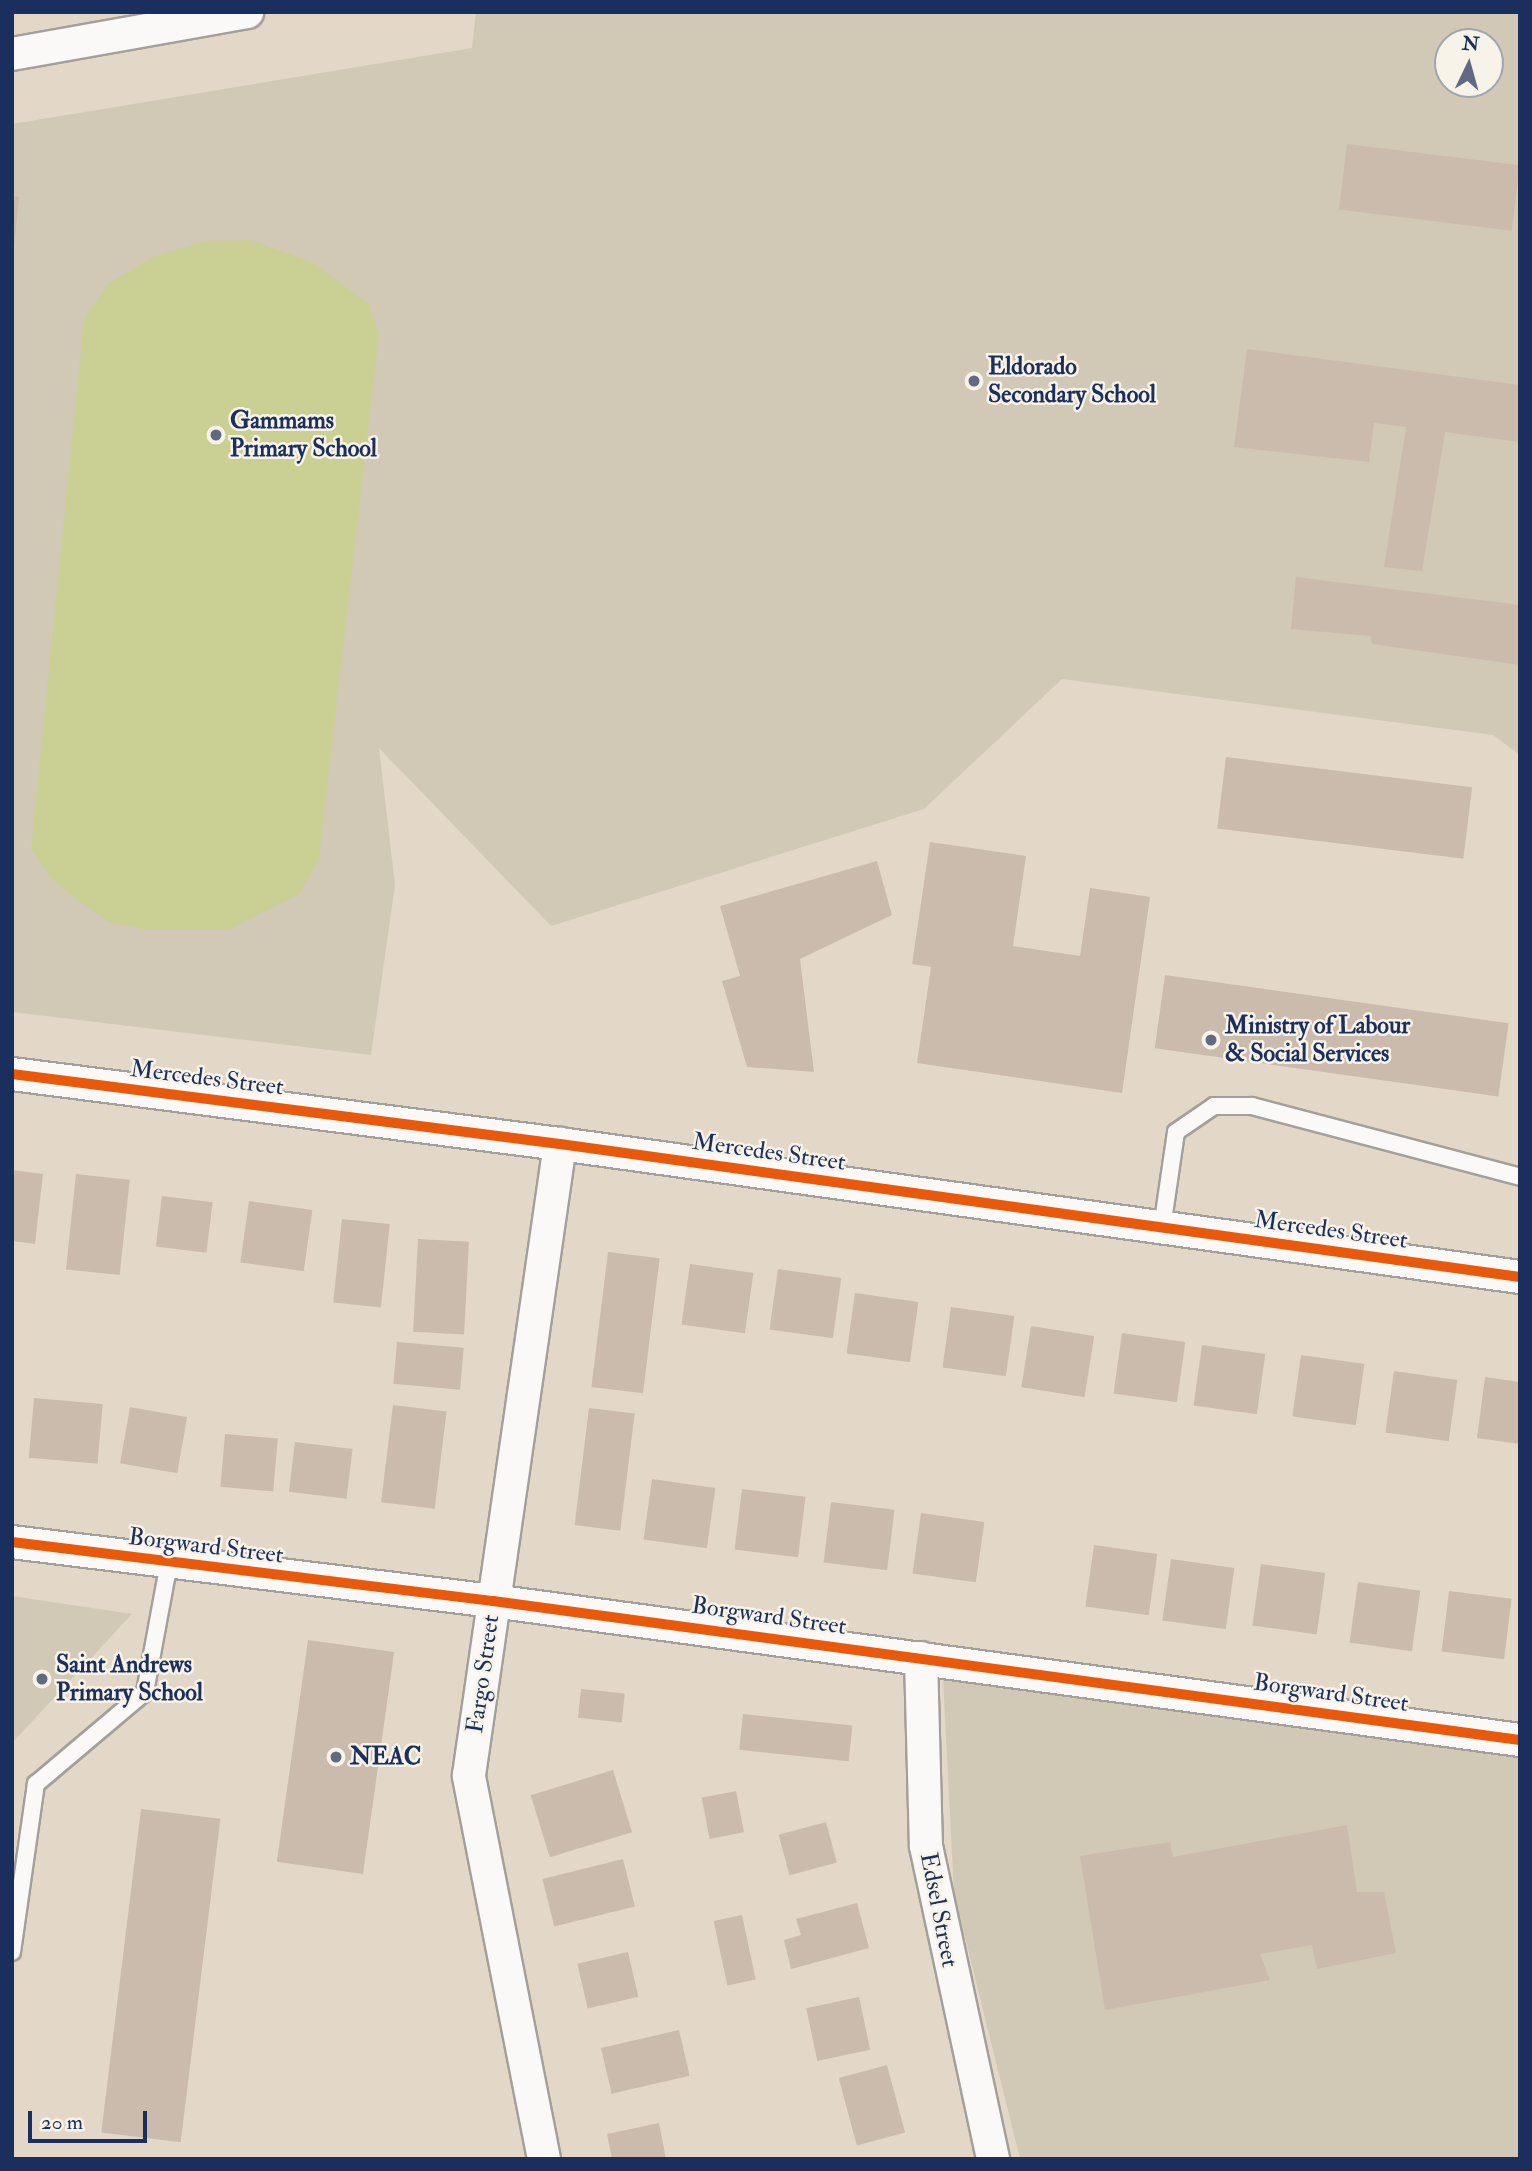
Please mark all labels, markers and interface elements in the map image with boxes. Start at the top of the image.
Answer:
north arrow [1434,28,1504,98]
text: N [1461,31,1480,57]
place label: Eldorado Secondary School [988,353,1156,409]
marker: Eldorado Secondary School [966,373,982,389]
place label: Gammams Primary School [230,407,377,463]
marker: Gammams Primary School [208,427,224,443]
place label: Ministry of Labour & Social Services [1225,1012,1410,1068]
marker: Ministry of Labour & Social Services [1203,1032,1219,1048]
street label: Mercedes Street [129,1054,285,1102]
street label: Mercedes Street [691,1127,847,1177]
street label: Mercedes Street [1253,1205,1409,1255]
street label: Borgward Street [127,1522,285,1570]
street label: Borgward Street [690,1591,848,1641]
street label: Fargo Street [460,1613,506,1735]
place label: Saint Andrews Primary School [56,1651,203,1707]
street label: Borgward Street [1252,1668,1410,1718]
marker: Saint Andrews Primary School [34,1671,50,1687]
place label: NEAC [350,1743,421,1771]
marker: NEAC [328,1749,344,1765]
street label: Edsel Street [914,1850,964,1970]
scale bar [32,2098,150,2142]
text: 20 m [41,2109,83,2136]

